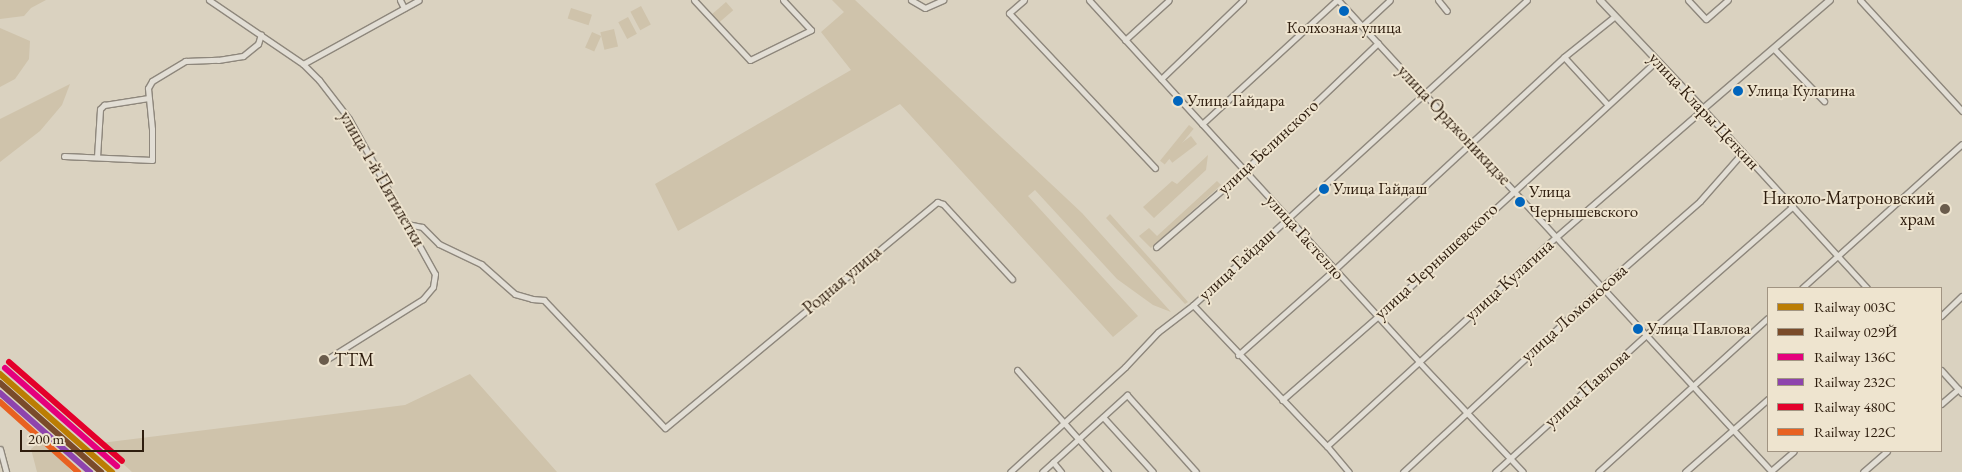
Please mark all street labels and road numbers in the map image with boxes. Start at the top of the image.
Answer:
street label: улица Клары Цеткин [1644,48,1764,174]
street label: улица Орджоникидзе [1393,60,1515,190]
street label: улица Белинского [1213,95,1323,199]
street label: улица 1-й Пятилетки [334,107,430,251]
street label: улица Гастелло [1261,190,1349,284]
street label: улица Чернышевского [1370,198,1502,324]
street label: улица Гайдаш [1194,223,1280,305]
street label: улица Кулагина [1460,234,1558,326]
street label: Родная улица [798,241,886,319]
street label: улица Ломоносова [1516,259,1632,367]
street label: улица Павлова [1540,344,1634,432]

